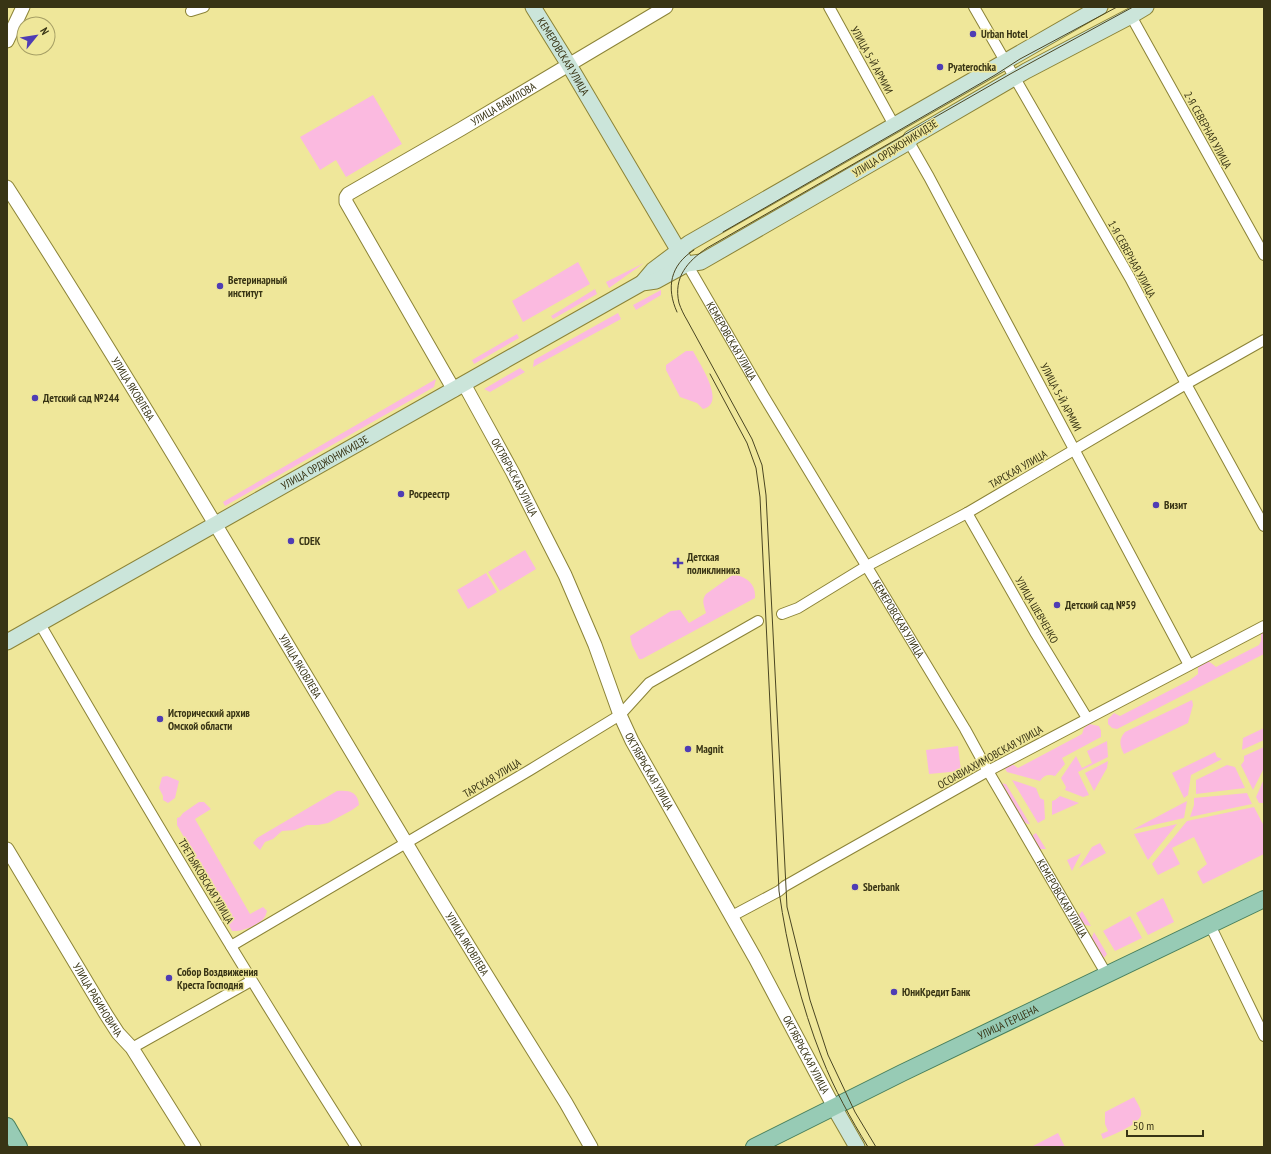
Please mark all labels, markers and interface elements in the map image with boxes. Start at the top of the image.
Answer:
street label: КЕМЕРОВСКАЯ УЛИЦА [534,15,593,98]
north arrow [16,16,56,56]
street label: УЛИЦА 5-Й АРМИИ [848,24,896,96]
text: N [37,25,52,37]
place label: Urban Hotel [981,27,1028,41]
marker: Urban Hotel [968,29,978,39]
place label: Pyaterochka [948,60,997,74]
marker: Pyaterochka [935,62,945,72]
street label: УЛИЦА ВАВИЛОВА [468,79,539,129]
street label: 2-Я СЕВЕРНАЯ УЛИЦА [1181,89,1235,172]
street label: УЛИЦА ОРДЖОНИКИДЗЕ [850,116,940,180]
street label: 1-Я СЕВЕРНАЯ УЛИЦА [1105,218,1159,301]
place label: Ветеринарный институт [228,273,287,300]
marker: Ветеринарный институт [215,281,225,291]
street label: КЕМЕРОВСКАЯ УЛИЦА [703,299,760,383]
street label: УЛИЦА ЯКОВЛЕВА [108,354,158,424]
street label: УЛИЦА 5-Й АРМИИ [1037,361,1085,433]
place label: Детский сад №244 [43,391,120,405]
marker: Детский сад №244 [30,393,40,403]
street label: УЛИЦА ОРДЖОНИКИДЗЕ [279,432,371,493]
street label: ОКТЯБРЬСКАЯ УЛИЦА [488,436,541,519]
street label: ТАРСКАЯ УЛИЦА [986,446,1050,491]
place label: Росреестр [409,487,450,501]
marker: Росреестр [396,489,406,499]
place label: Визит [1164,498,1187,512]
marker: Визит [1151,500,1161,510]
place label: CDEK [299,534,321,548]
marker: CDEK [286,536,296,546]
place label: Детская поликлиника [687,550,740,577]
marker: Детская поликлиника [672,557,684,569]
street label: УЛИЦА ШЕВЧЕНКО [1012,574,1062,646]
street label: КЕМЕРОВСКАЯ УЛИЦА [869,577,928,661]
place label: Детский сад №59 [1065,598,1136,612]
marker: Детский сад №59 [1052,600,1062,610]
street label: УЛИЦА ЯКОВЛЕВА [276,632,325,701]
place label: Исторический архив Омской области [168,706,250,733]
marker: Исторический архив Омской области [155,714,165,724]
street label: ОСОАВИАХИМОВСКАЯ УЛИЦА [935,722,1046,792]
street label: ОКТЯБРЬСКАЯ УЛИЦА [622,730,677,813]
place label: Magnit [696,742,724,756]
marker: Magnit [683,744,693,754]
street label: ТАРСКАЯ УЛИЦА [461,755,524,801]
street label: ТРЕТЬЯКОВСКАЯ УЛИЦА [175,836,237,927]
street label: КЕМЕРОВСКАЯ УЛИЦА [1034,857,1091,941]
place label: Sberbank [863,880,900,894]
marker: Sberbank [850,882,860,892]
street label: УЛИЦА ЯКОВЛЕВА [443,910,492,979]
street label: УЛИЦА РАБИНОВИЧА [70,960,126,1041]
place label: Собор Воздвижения Креста Господня [177,965,258,992]
marker: Собор Воздвижения Креста Господня [164,973,174,983]
place label: ЮниКредит Банк [902,985,971,999]
marker: ЮниКредит Банк [889,987,899,997]
street label: УЛИЦА ГЕРЦЕНА [976,1001,1041,1043]
street label: ОКТЯБРЬСКАЯ УЛИЦА [780,1013,833,1097]
scale bar [1127,1112,1203,1138]
text: 50 m [1133,1118,1154,1133]

